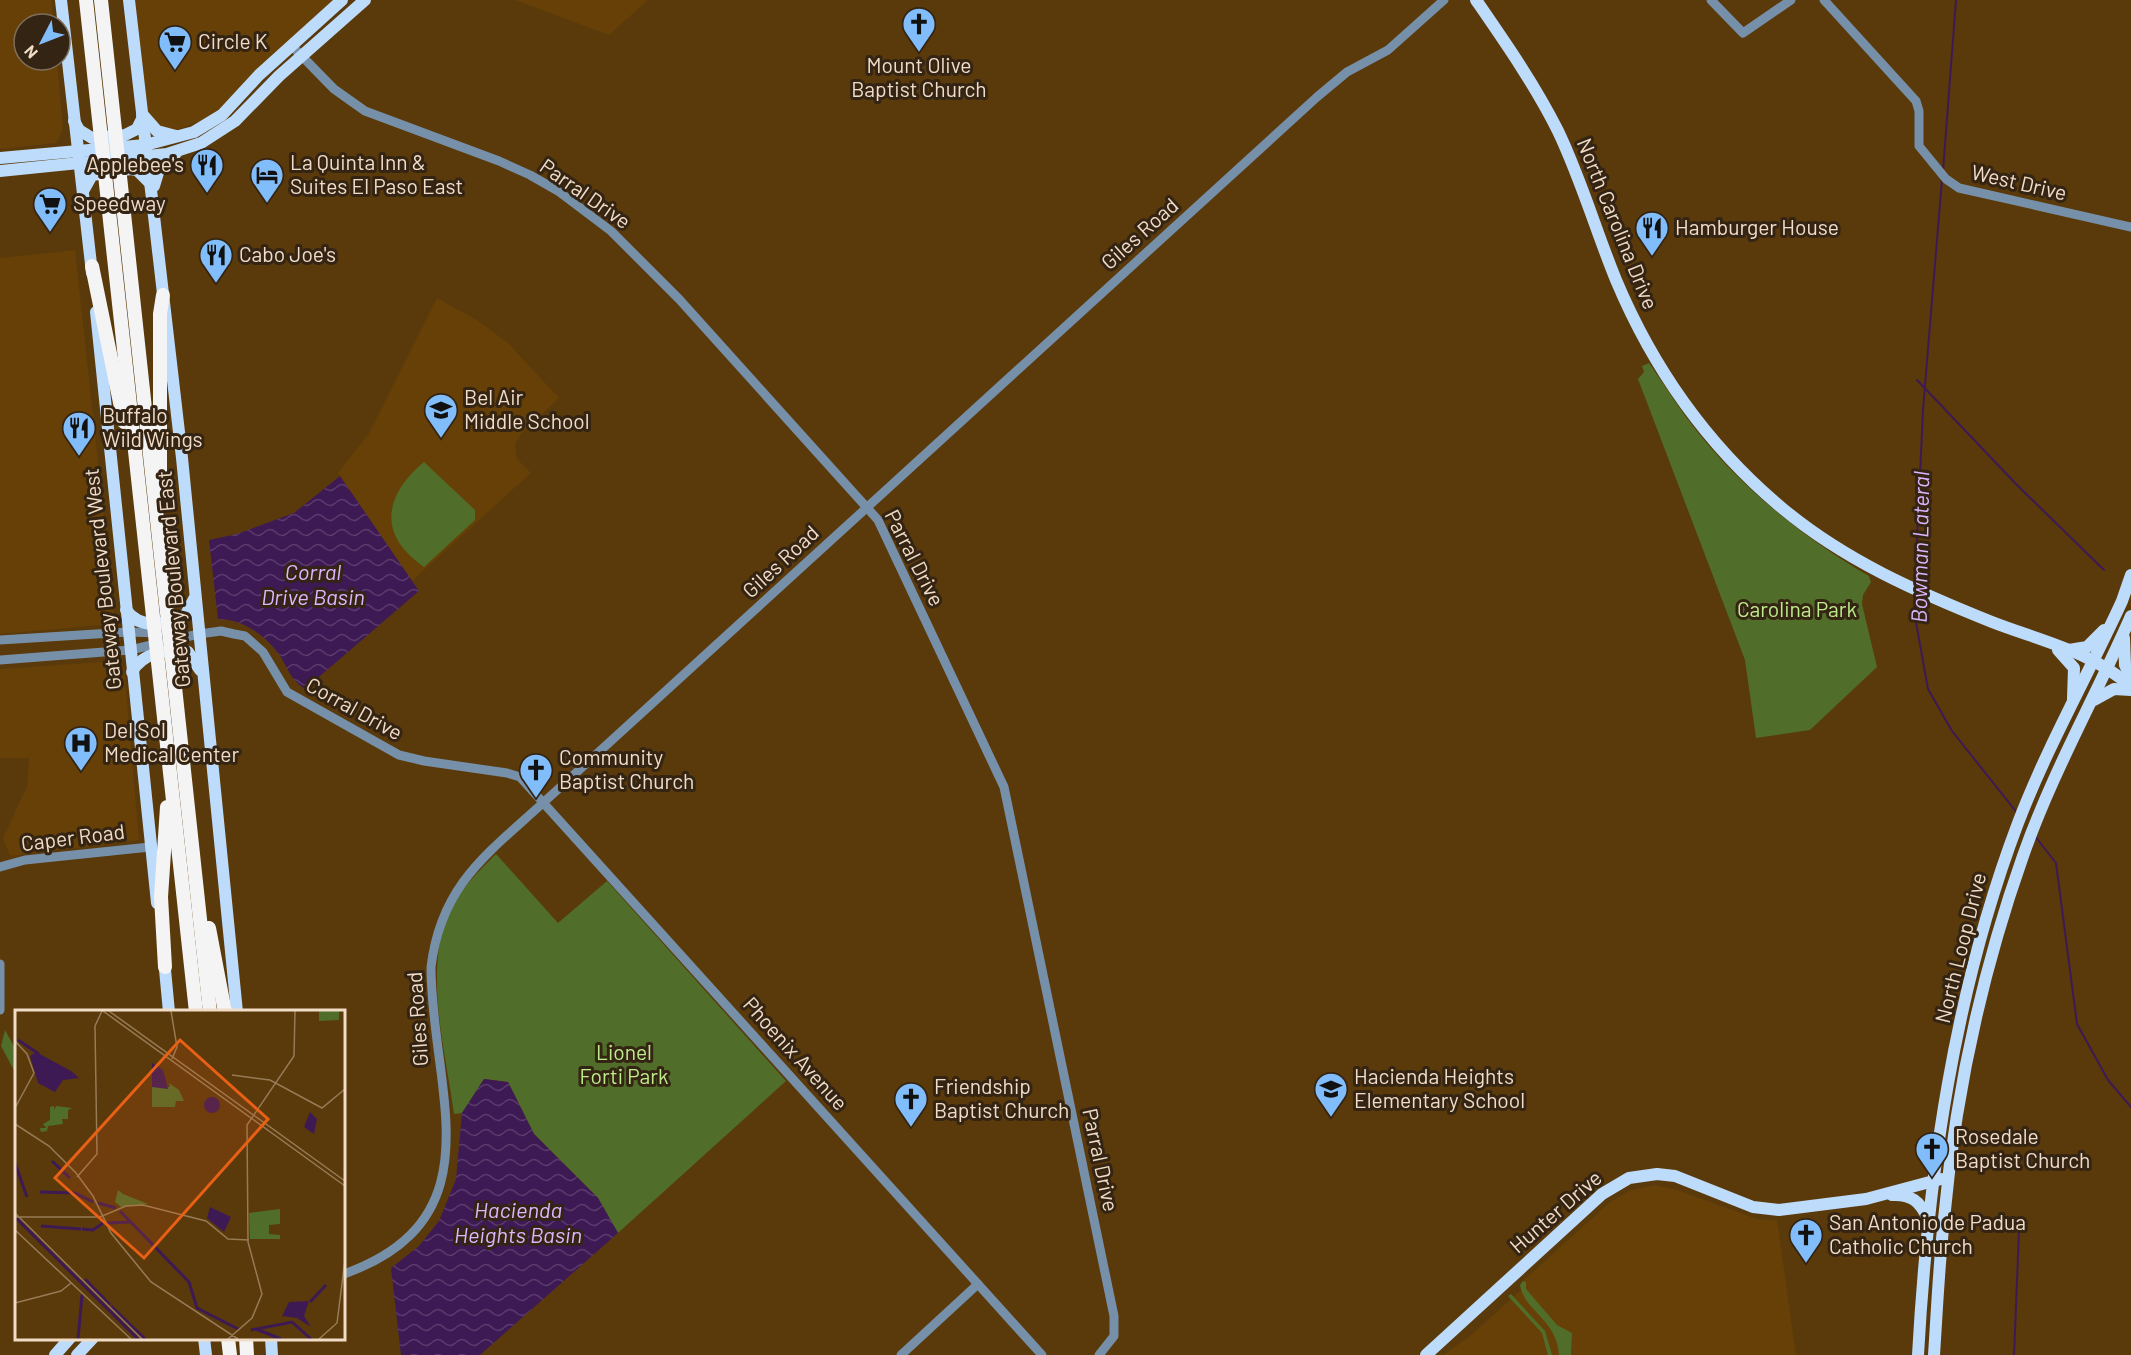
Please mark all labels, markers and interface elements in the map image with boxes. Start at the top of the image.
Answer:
church icon: Mount Olive Baptist Church [901,6,937,53]
north arrow [12,12,72,72]
supermarket icon: Circle K [157,24,193,71]
place label: Circle K [198,28,268,53]
text: N [20,42,41,63]
place label: Mount Olive Baptist Church [851,52,987,101]
street label: North Carolina Drive [1573,134,1664,313]
restaurant icon: Applebee's [189,147,225,194]
place label: La Quinta Inn & Suites El Paso East [290,149,463,198]
place label: Applebee's [86,151,184,176]
street label: Parral Drive [536,152,636,233]
hotel icon: La Quinta Inn & Suites El Paso East [249,157,285,204]
street label: West Drive [1969,158,2069,205]
supermarket icon: Speedway [32,186,68,233]
place label: Speedway [73,190,166,215]
street label: Giles Road [1095,192,1183,274]
restaurant icon: Hamburger House [1634,210,1670,257]
place label: Hamburger House [1675,214,1839,239]
restaurant icon: Cabo Joe's [198,237,234,284]
place label: Cabo Joe's [239,241,336,266]
place label: Bel Air Middle School [464,384,590,433]
school or university icon: Bel Air Middle School [423,392,459,439]
place label: Buffalo Wild Wings [102,402,203,451]
restaurant icon: Buffalo Wild Wings [61,410,97,457]
street label: Gateway Boulevard West [77,467,126,691]
street label: Gateway Boulevard East [151,470,194,689]
water label: Bowman Lateral [1905,471,1933,623]
street label: Parral Drive [880,505,950,610]
street label: Giles Road [737,519,823,602]
water label: Corral Drive Basin [261,558,365,609]
park label: Carolina Park [1737,596,1857,621]
street label: Corral Drive [302,671,407,744]
place label: Del Sol Medical Center [104,717,239,766]
hospital icon: Del Sol Medical Center [63,725,99,772]
place label: Community Baptist Church [559,744,694,793]
church icon: Community Baptist Church [518,752,554,799]
street label: Caper Road [20,818,126,855]
street label: North Loop Drive [1929,870,1990,1025]
street label: Giles Road [401,971,432,1067]
street label: Phoenix Avenue [739,991,854,1115]
inset map [15,1010,345,1340]
park label: Lionel Forti Park [580,1039,668,1088]
place label: Hacienda Heights Elementary School [1354,1063,1525,1112]
school or university icon: Hacienda Heights Elementary School [1313,1071,1349,1118]
place label: Friendship Baptist Church [934,1073,1069,1122]
church icon: Friendship Baptist Church [893,1081,929,1128]
street label: Parral Drive [1078,1106,1125,1214]
place label: Rosedale Baptist Church [1955,1123,2090,1172]
church icon: Rosedale Baptist Church [1914,1131,1950,1178]
street label: Hunter Drive [1504,1164,1606,1258]
water label: Hacienda Heights Basin [454,1196,582,1247]
place label: San Antonio de Padua Catholic Church [1829,1209,2026,1258]
church icon: San Antonio de Padua Catholic Church [1788,1217,1824,1264]

